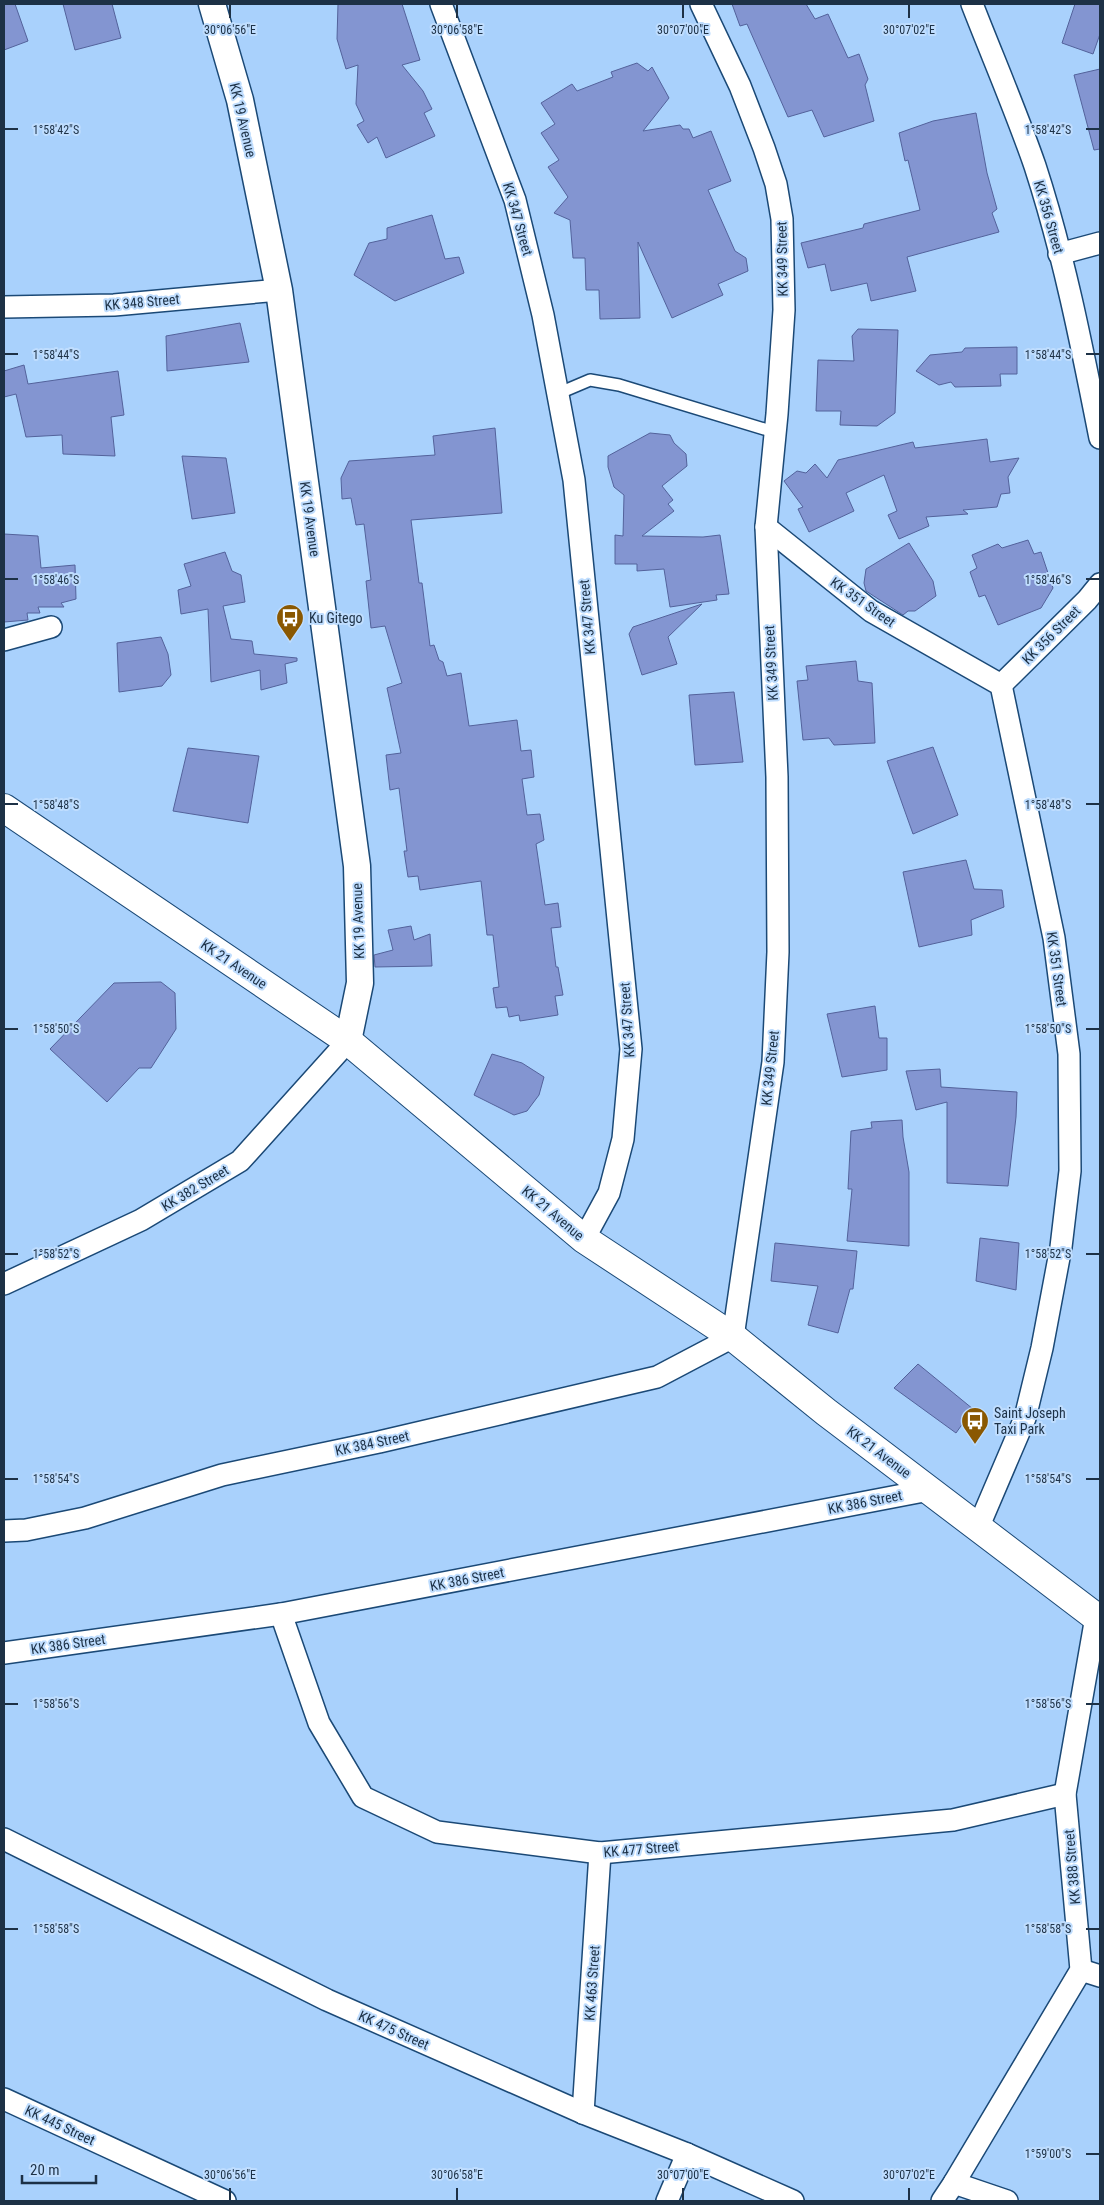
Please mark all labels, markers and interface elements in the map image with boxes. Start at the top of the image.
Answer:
text: 30°06'56"E [204,23,256,37]
text: 30°06'58"E [431,23,483,37]
text: 30°07'00"E [657,23,709,37]
text: 30°07'02"E [883,23,935,37]
street label: KK 19 Avenue [227,81,259,159]
text: 1°58'42"S [33,123,79,137]
text: 1°58'42"S [1025,123,1071,137]
street label: KK 356 Street [1031,179,1067,255]
street label: KK 347 Street [500,181,536,257]
street label: KK 349 Street [773,221,791,297]
street label: KK 348 Street [104,291,180,313]
text: 1°58'44"S [33,348,79,362]
text: 1°58'44"S [1025,348,1071,362]
street label: KK 19 Avenue [297,480,323,558]
text: 1°58'46"S [33,573,79,587]
text: 1°58'46"S [1025,573,1071,587]
street label: KK 351 Street [828,574,898,630]
street label: KK 347 Street [576,579,598,655]
bus stop icon: Ku Gitego [275,603,305,642]
street label: KK 356 Street [1019,603,1083,667]
place label: Ku Gitego [309,610,363,626]
street label: KK 349 Street [761,625,781,701]
text: 1°58'48"S [33,798,79,812]
text: 1°58'48"S [1025,798,1071,812]
street label: KK 19 Avenue [349,882,367,959]
street label: KK 351 Street [1044,931,1070,1007]
street label: KK 21 Avenue [198,936,270,992]
street label: KK 347 Street [616,982,638,1058]
text: 1°58'50"S [33,1022,79,1036]
text: 1°58'50"S [1025,1022,1071,1036]
street label: KK 349 Street [758,1030,782,1106]
street label: KK 382 Street [159,1162,231,1214]
street label: KK 21 Avenue [519,1183,588,1244]
text: 1°58'52"S [33,1247,79,1261]
text: 1°58'52"S [1025,1247,1071,1261]
place label: Saint Joseph Taxi Park [994,1405,1066,1437]
bus stop icon: Saint Joseph Taxi Park [960,1406,990,1445]
street label: KK 21 Avenue [844,1423,914,1481]
street label: KK 384 Street [334,1427,410,1459]
text: 1°58'54"S [33,1472,79,1486]
text: 1°58'54"S [1025,1472,1071,1486]
street label: KK 386 Street [827,1487,903,1517]
street label: KK 386 Street [429,1564,505,1594]
street label: KK 386 Street [30,1631,106,1657]
text: 1°58'56"S [33,1697,79,1711]
text: 1°58'56"S [1025,1697,1071,1711]
street label: KK 388 Street [1061,1829,1083,1905]
street label: KK 477 Street [603,1838,679,1860]
text: 1°58'58"S [33,1922,79,1936]
text: 1°58'58"S [1025,1922,1071,1936]
street label: KK 463 Street [581,1945,603,2021]
street label: KK 475 Street [356,2007,432,2053]
street label: KK 445 Street [23,2102,97,2148]
text: 1°59'00"S [1025,2147,1071,2161]
scale bar [22,2152,96,2184]
text: 20 m [30,2161,60,2179]
text: 30°06'56"E [204,2168,256,2182]
text: 30°06'58"E [431,2168,483,2182]
text: 30°07'00"E [657,2168,709,2182]
text: 30°07'02"E [883,2168,935,2182]

